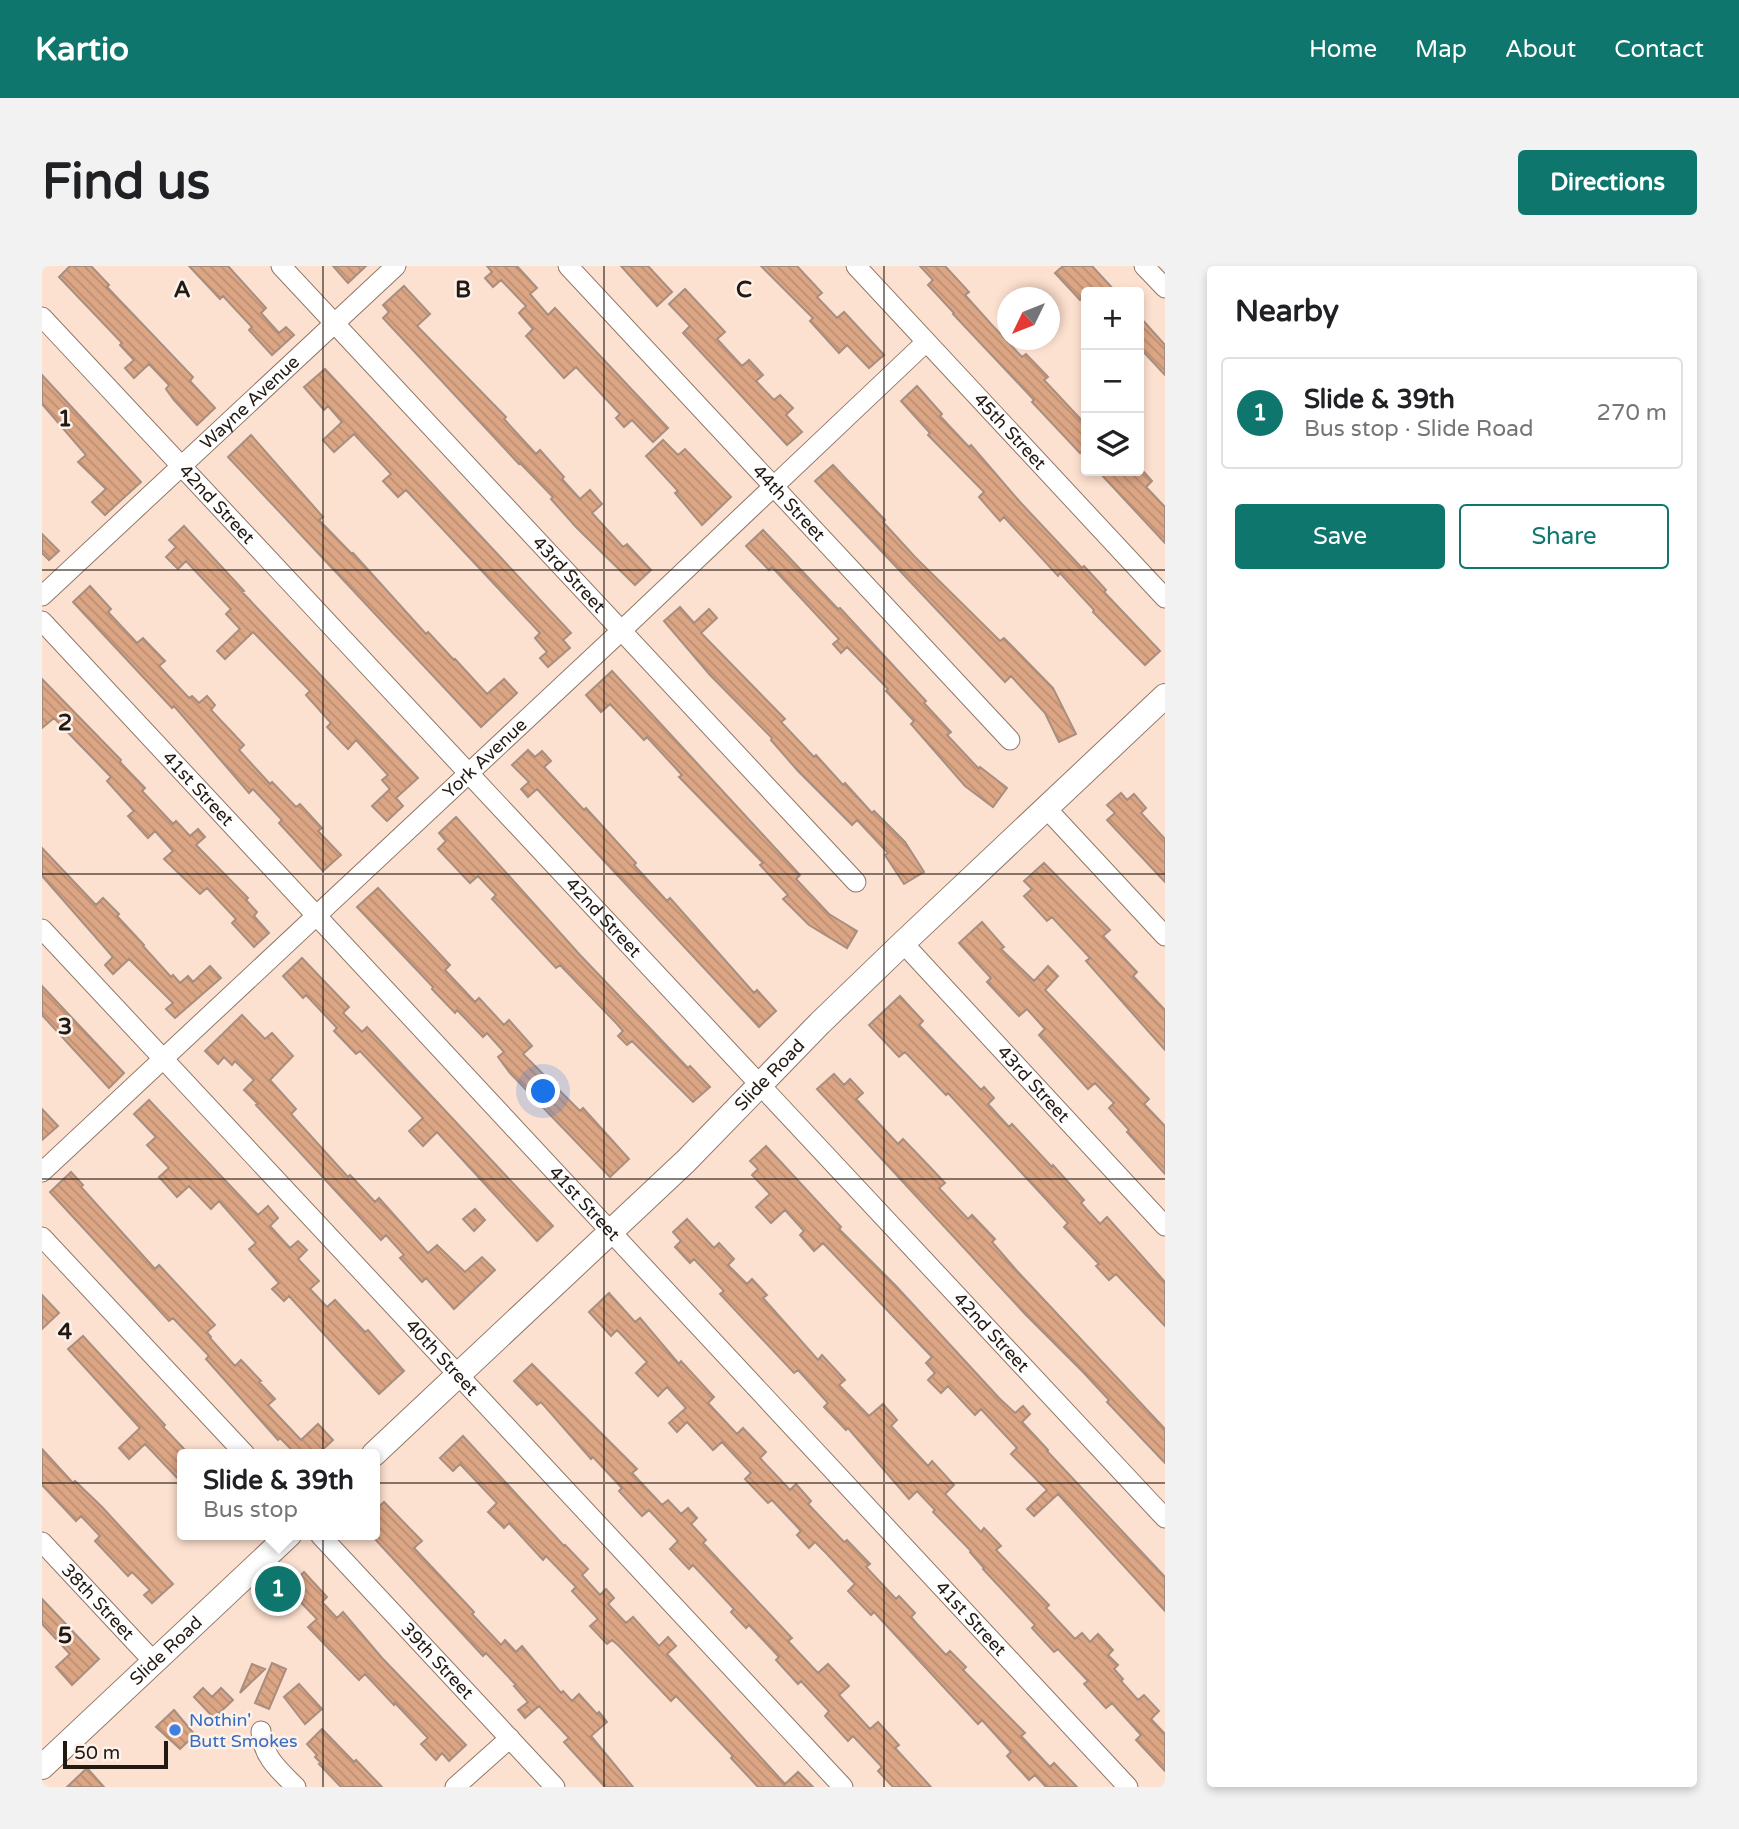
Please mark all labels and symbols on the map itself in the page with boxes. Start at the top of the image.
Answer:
text: A [173,276,191,304]
text: B [455,276,471,304]
text: C [736,276,752,304]
north arrow [997,287,1060,350]
street label: Wayne Avenue [196,351,304,454]
street label: 45th Street [969,389,1051,474]
text: 1 [58,405,72,433]
street label: 42nd Street [174,460,259,549]
street label: 44th Street [748,460,830,546]
street label: 43rd Street [528,532,610,617]
text: 2 [58,709,72,737]
street label: York Avenue [438,714,531,803]
street label: 41st Street [158,747,238,831]
street label: 42nd Street [561,873,646,962]
text: 3 [58,1013,72,1041]
street label: Slide Road [730,1034,809,1115]
street label: 43rd Street [992,1041,1074,1127]
your location [526,1074,560,1108]
street label: 41st Street [544,1161,625,1246]
street label: 42nd Street [949,1288,1034,1377]
street label: 40th Street [401,1315,483,1400]
text: 4 [58,1318,73,1346]
street label: 38th Street [57,1559,139,1645]
pin: 1 [255,1563,301,1615]
street label: 41st Street [931,1576,1011,1660]
street label: Slide Road [125,1611,207,1690]
street label: 39th Street [396,1618,478,1704]
text: 5 [58,1622,72,1650]
place label: Nothin' Butt Smokes [189,1709,298,1752]
marker: Nothin' Butt Smokes [167,1722,183,1738]
scale bar [63,1738,168,1770]

